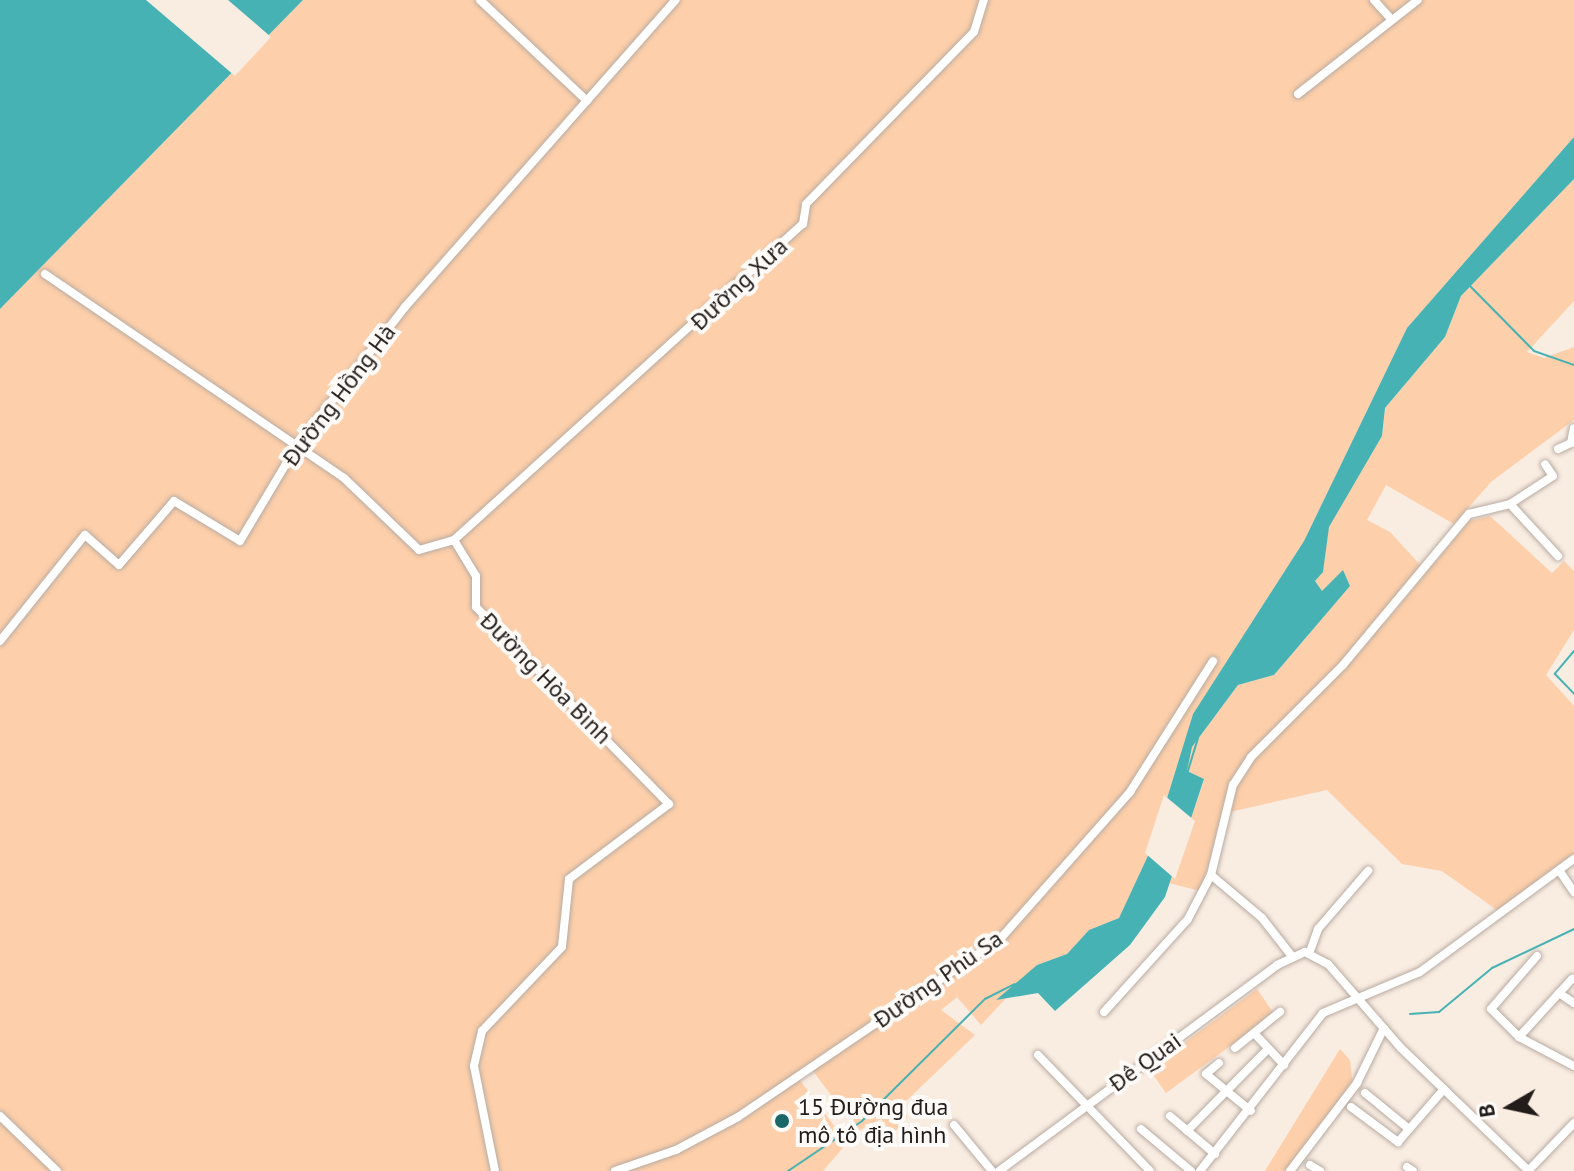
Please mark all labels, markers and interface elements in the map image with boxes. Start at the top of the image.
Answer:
street label: Đường Xưa [684,232,794,336]
street label: Đường Hồng Hà [276,318,402,472]
street label: Đường Hòa Bình [474,606,618,750]
street label: Đường Phù Sa [868,924,1008,1034]
street label: Đê Quai [1103,1026,1187,1098]
north arrow [1470,1067,1550,1147]
place label: 15 Đường đua mô tô địa hình [798,1093,948,1149]
text: B [1471,1102,1501,1119]
marker: 15 Đường đua mô tô địa hình [773,1112,791,1130]

